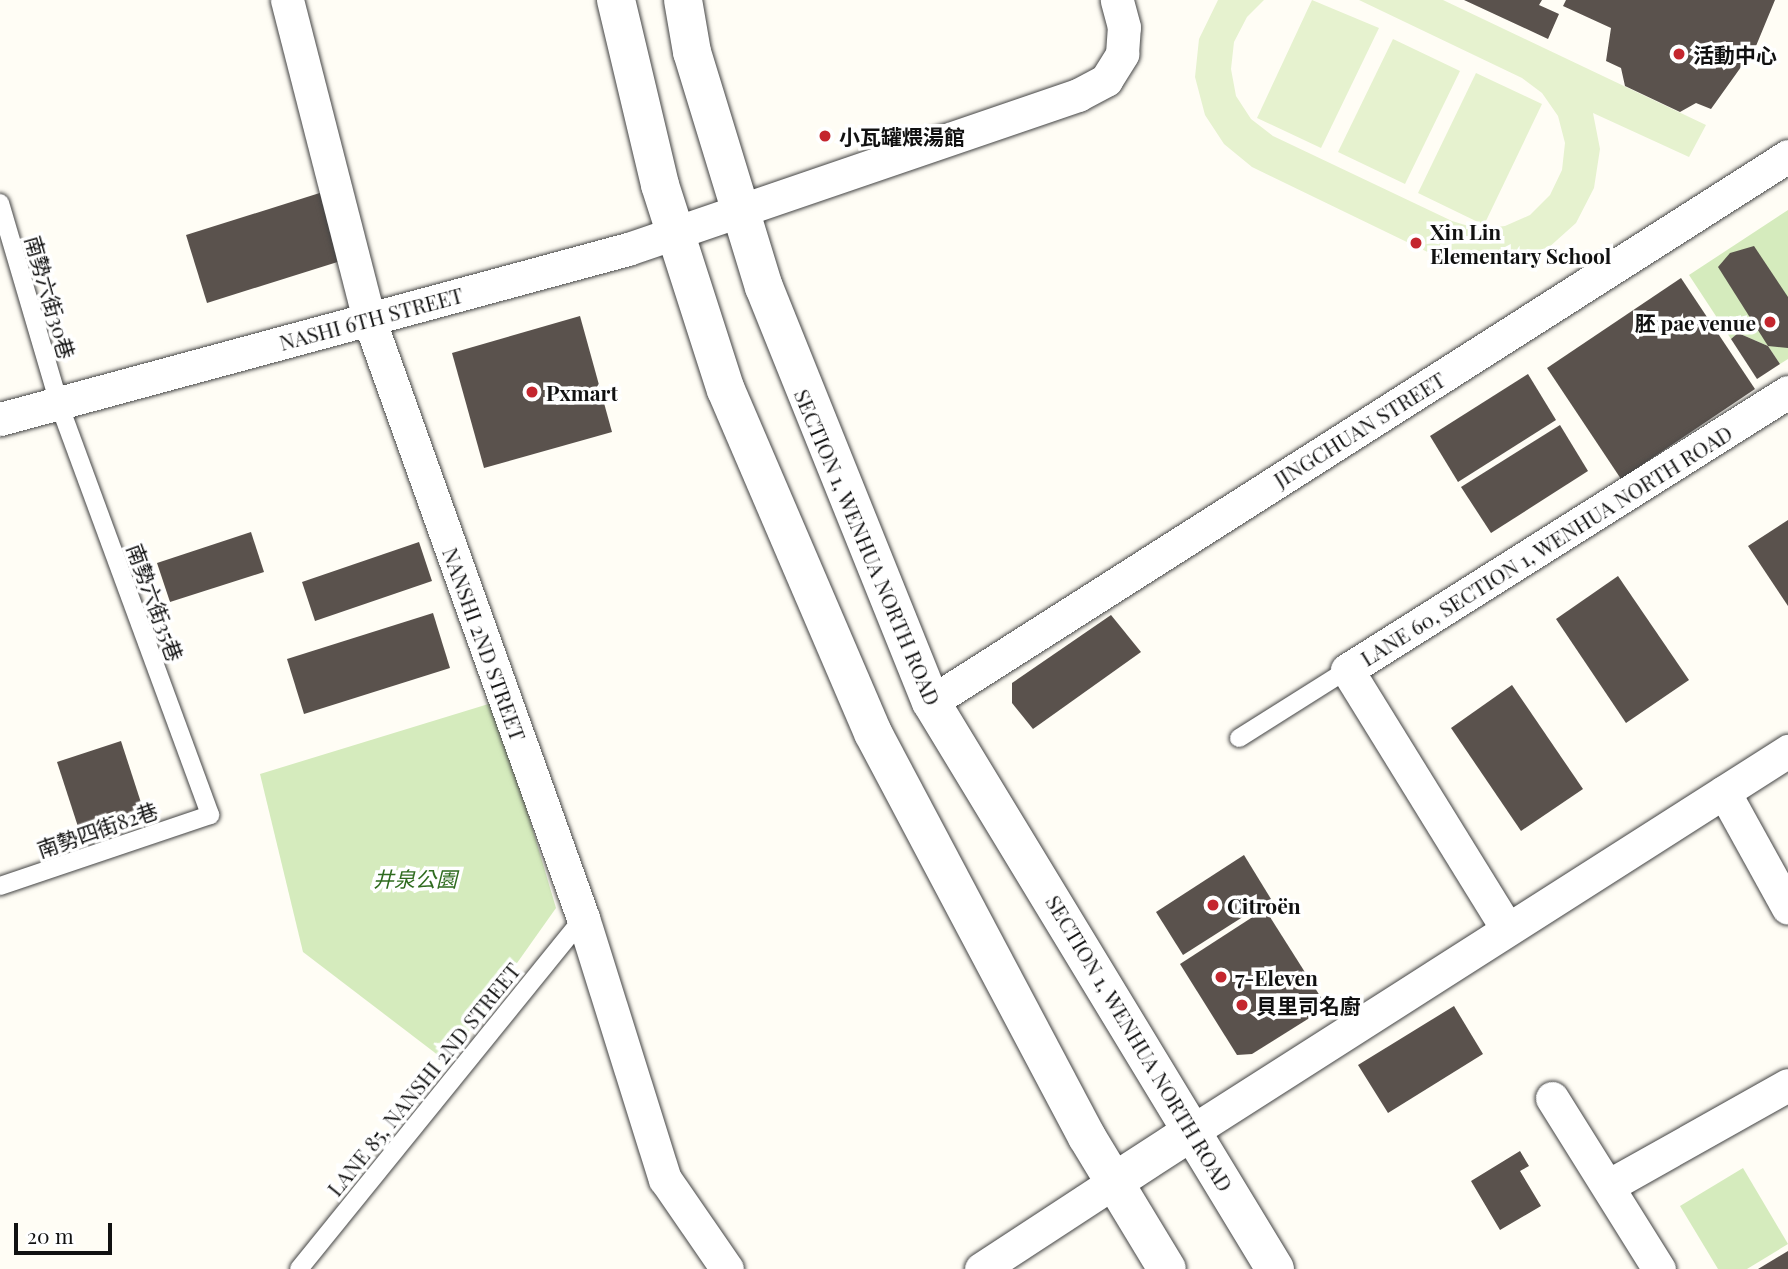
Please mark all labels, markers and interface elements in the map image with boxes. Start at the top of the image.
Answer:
place label: 活動中心 [1693,41,1777,67]
marker: 活動中心 [1671,46,1687,62]
place label: 小瓦罐煨湯館 [839,123,965,149]
marker: 小瓦罐煨湯館 [817,128,833,144]
place label: Xin Lin Elementary School [1430,218,1612,268]
street label: 南勢六街30巷 [21,232,81,362]
marker: Xin Lin Elementary School [1408,235,1424,251]
street label: NASHI 6TH STREET [276,281,466,355]
place label: 胚 pae venue [1634,309,1756,335]
marker: 胚 pae venue [1762,314,1778,330]
street label: JINGCHUAN STREET [1269,366,1449,492]
place label: Pxmart [546,379,618,405]
marker: Pxmart [524,384,540,400]
street label: SECTION 1, WENHUA NORTH ROAD [790,385,946,709]
street label: LANE 60, SECTION 1, WENHUA NORTH ROAD [1355,419,1737,671]
street label: 南勢六街35巷 [123,540,189,664]
street label: NANSHI 2ND STREET [438,544,532,744]
street label: 南勢四街82巷 [33,797,161,861]
park label: 井泉公園 [373,865,457,891]
street label: SECTION 1, WENHUA NORTH ROAD [1041,890,1239,1196]
place label: Citroën [1227,892,1301,918]
marker: Citroën [1205,897,1221,913]
street label: LANE 85, NANSHI 2ND STREET [321,958,525,1200]
place label: 7-Eleven [1235,964,1318,990]
marker: 7-Eleven [1213,969,1229,985]
place label: 貝里司名廚 [1256,992,1361,1018]
marker: 貝里司名廚 [1234,997,1250,1013]
scale bar [18,1210,116,1254]
text: 20 m [27,1221,74,1249]

